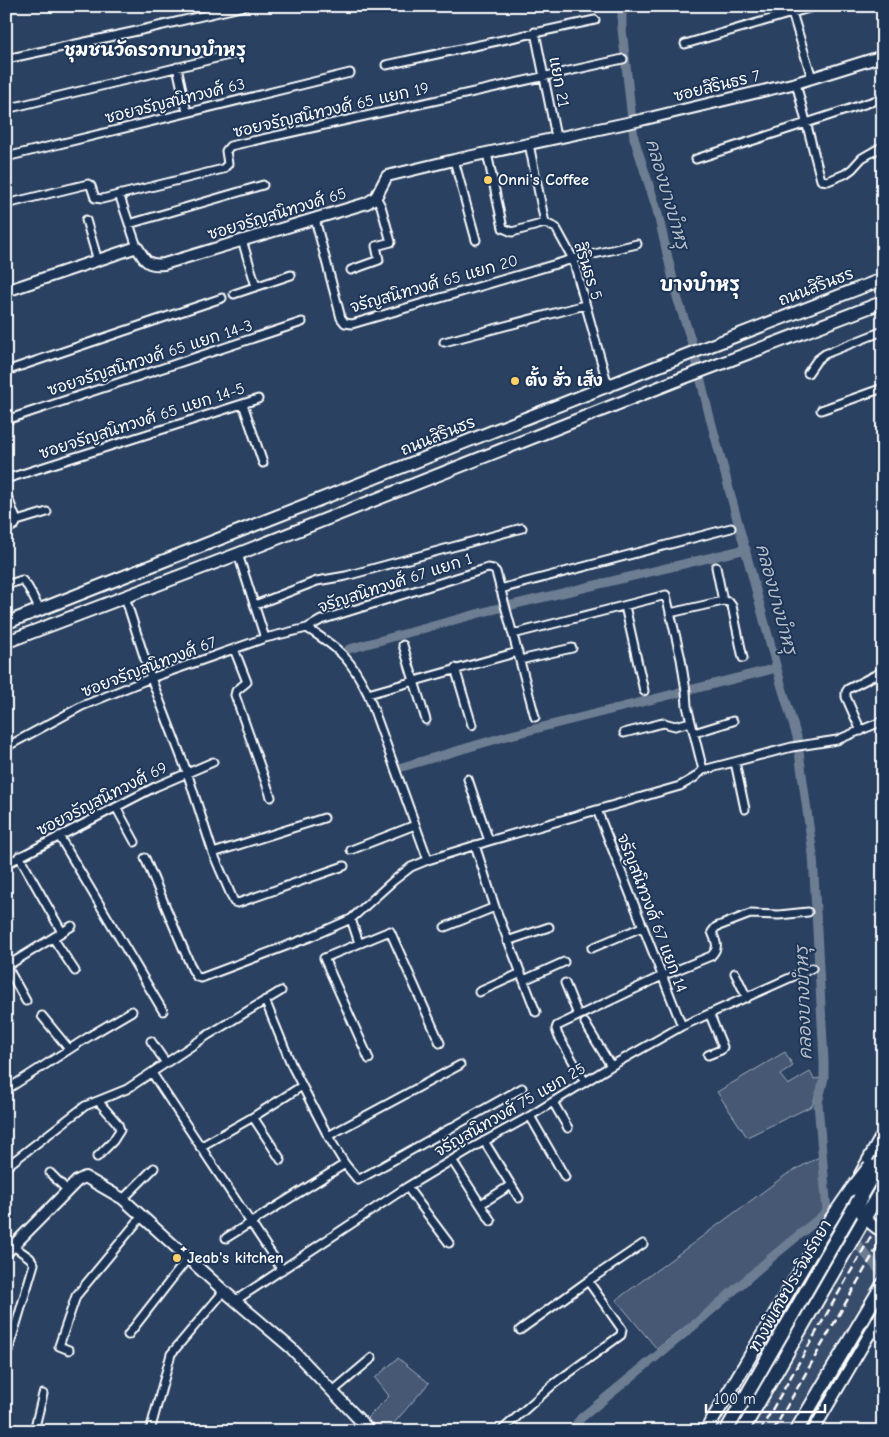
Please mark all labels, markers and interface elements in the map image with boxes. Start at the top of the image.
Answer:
district label: ชุมชนวัดรวกบางบำหรุ [64,39,246,63]
street label: แยก 21 [545,55,573,109]
street label: ซอยสิรินธร 7 [671,65,762,105]
street label: ซอยจรัญสนิทวงศ์ 63 [102,72,247,127]
street label: ซอยจรัญสนิทวงศ์ 65 แยก 19 [231,76,431,141]
water label: คลองบางบำหรุ [639,136,694,254]
place label: Onni's Coffee [498,171,589,189]
marker: Onni's Coffee [482,174,494,186]
street label: ซอยจรัญสนิทวงศ์ 65 [205,181,349,244]
street label: สิรินธร 5 [570,239,608,302]
street label: จรัญสนิทวงศ์ 65 แยก 20 [347,248,520,317]
street label: ถนนสิรินธร [775,263,856,310]
district label: บางบำหรุ [660,271,740,299]
street label: ซอยจรัญสนิทวงศ์ 65 แยก 14-3 [44,313,255,400]
place label: ตั้ง ฮั่ว เส็ง [525,365,603,390]
marker: ตั้ง ฮั่ว เส็ง [509,375,521,387]
street label: ซอยจรัญสนิทวงศ์ 65 แยก 14-5 [36,376,247,463]
street label: ถนนสิรินธร [397,411,478,459]
water label: คลองบางบำหรุ [749,541,802,659]
street label: จรัญสนิทวงศ์ 67 แยก 1 [315,547,474,616]
street label: ซอยจรัญสนิทวงศ์ 67 [78,630,219,701]
street label: ซอยจรัญสนิทวงศ์ 69 [32,756,170,840]
street label: จรัญสนิทวงศ์ 67 แยก 14 [613,830,693,995]
water label: คลองบางบำหรุ [790,944,818,1060]
street label: จรัญสนิทวงศ์ 75 แยก 25 [430,1057,589,1161]
street label: ทางพิเศษประจิมรัถยา [743,1216,835,1355]
place label: ๋Jeab's kitchen [180,1246,284,1267]
marker: ๋Jeab's kitchen [171,1252,183,1264]
scale bar [706,1382,825,1414]
text: 100 m [714,1390,756,1408]

